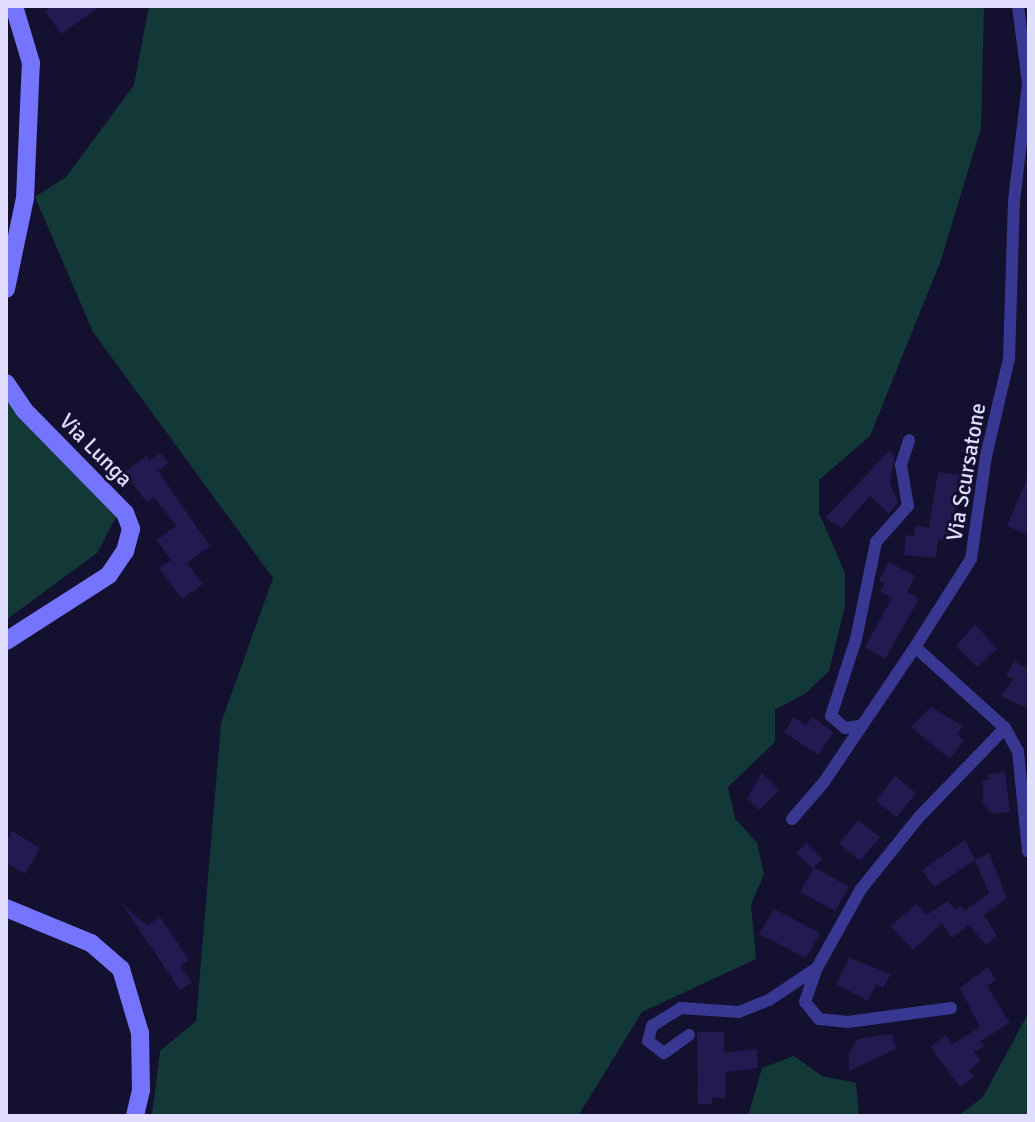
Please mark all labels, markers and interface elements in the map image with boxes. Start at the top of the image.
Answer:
street label: Via Scursatone [941,401,991,543]
street label: Via Lunga [54,408,138,492]

